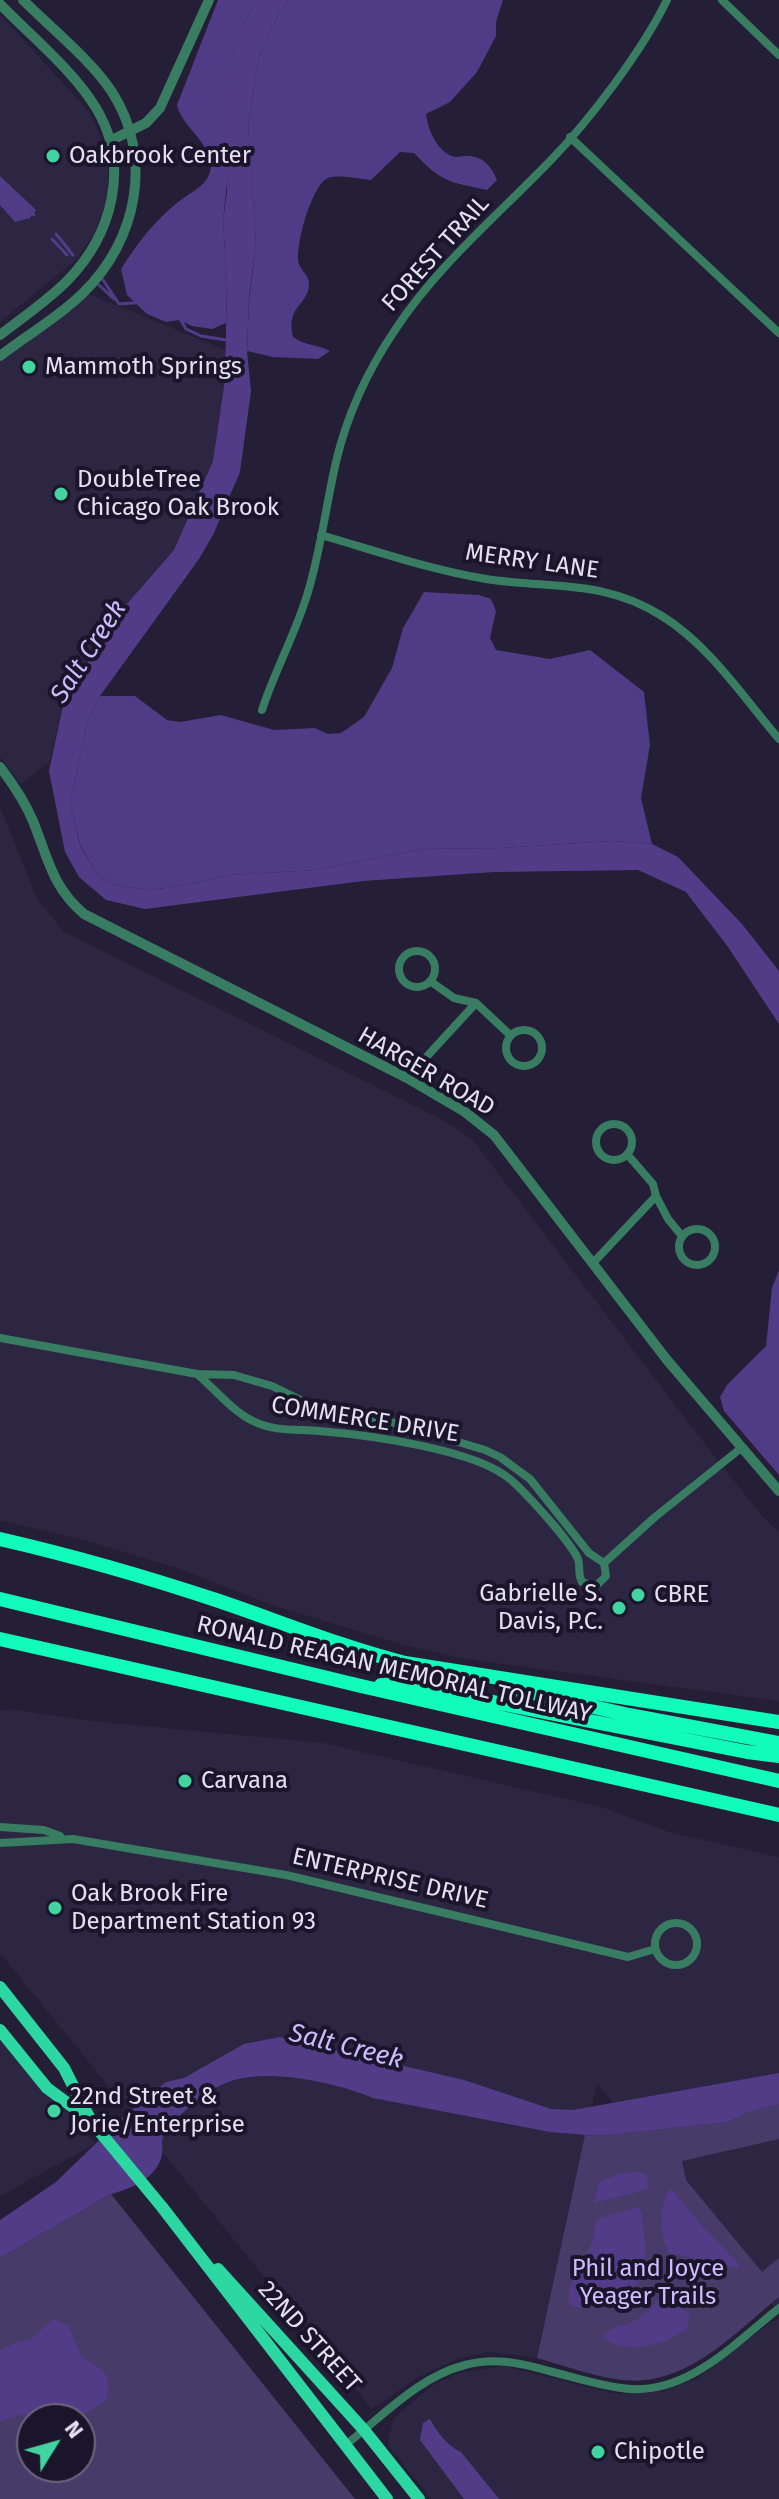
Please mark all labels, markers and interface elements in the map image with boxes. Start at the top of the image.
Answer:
place label: Oakbrook Center [69,142,251,170]
marker: Oakbrook Center [44,147,62,165]
street label: FOREST TRAIL [376,190,496,318]
place label: Mammoth Springs [45,353,242,381]
marker: Mammoth Springs [20,358,38,376]
place label: DoubleTree Chicago Oak Brook [77,466,279,522]
marker: DoubleTree Chicago Oak Brook [52,485,70,503]
street label: MERRY LANE [463,538,601,586]
water label: Salt Creek [44,595,134,709]
street label: HARGER ROAD [352,1021,500,1123]
street label: COMMERCE DRIVE [269,1391,461,1449]
place label: Gabrielle S. Davis, P.C. [479,1580,603,1636]
place label: CBRE [654,1581,709,1609]
marker: CBRE [629,1586,647,1604]
marker: Gabrielle S. Davis, P.C. [610,1599,628,1617]
street label: RONALD REAGAN MEMORIAL TOLLWAY [194,1610,594,1730]
place label: Carvana [201,1767,288,1795]
marker: Carvana [176,1772,194,1790]
street label: ENTERPRISE DRIVE [289,1842,491,1916]
place label: Oak Brook Fire Department Station 93 [71,1880,316,1936]
marker: Oak Brook Fire Department Station 93 [46,1899,64,1917]
water label: Salt Creek [286,2018,406,2076]
place label: 22nd Street & Jorie/Enterprise [70,2083,245,2139]
marker: 22nd Street & Jorie/Enterprise [45,2102,63,2120]
park label: Phil and Joyce Yeager Trails [572,2255,724,2311]
street label: 22ND STREET [252,2276,366,2398]
north arrow [16,2403,96,2483]
text: N [59,2416,89,2443]
place label: Chipotle [614,2438,705,2466]
marker: Chipotle [589,2443,607,2461]

